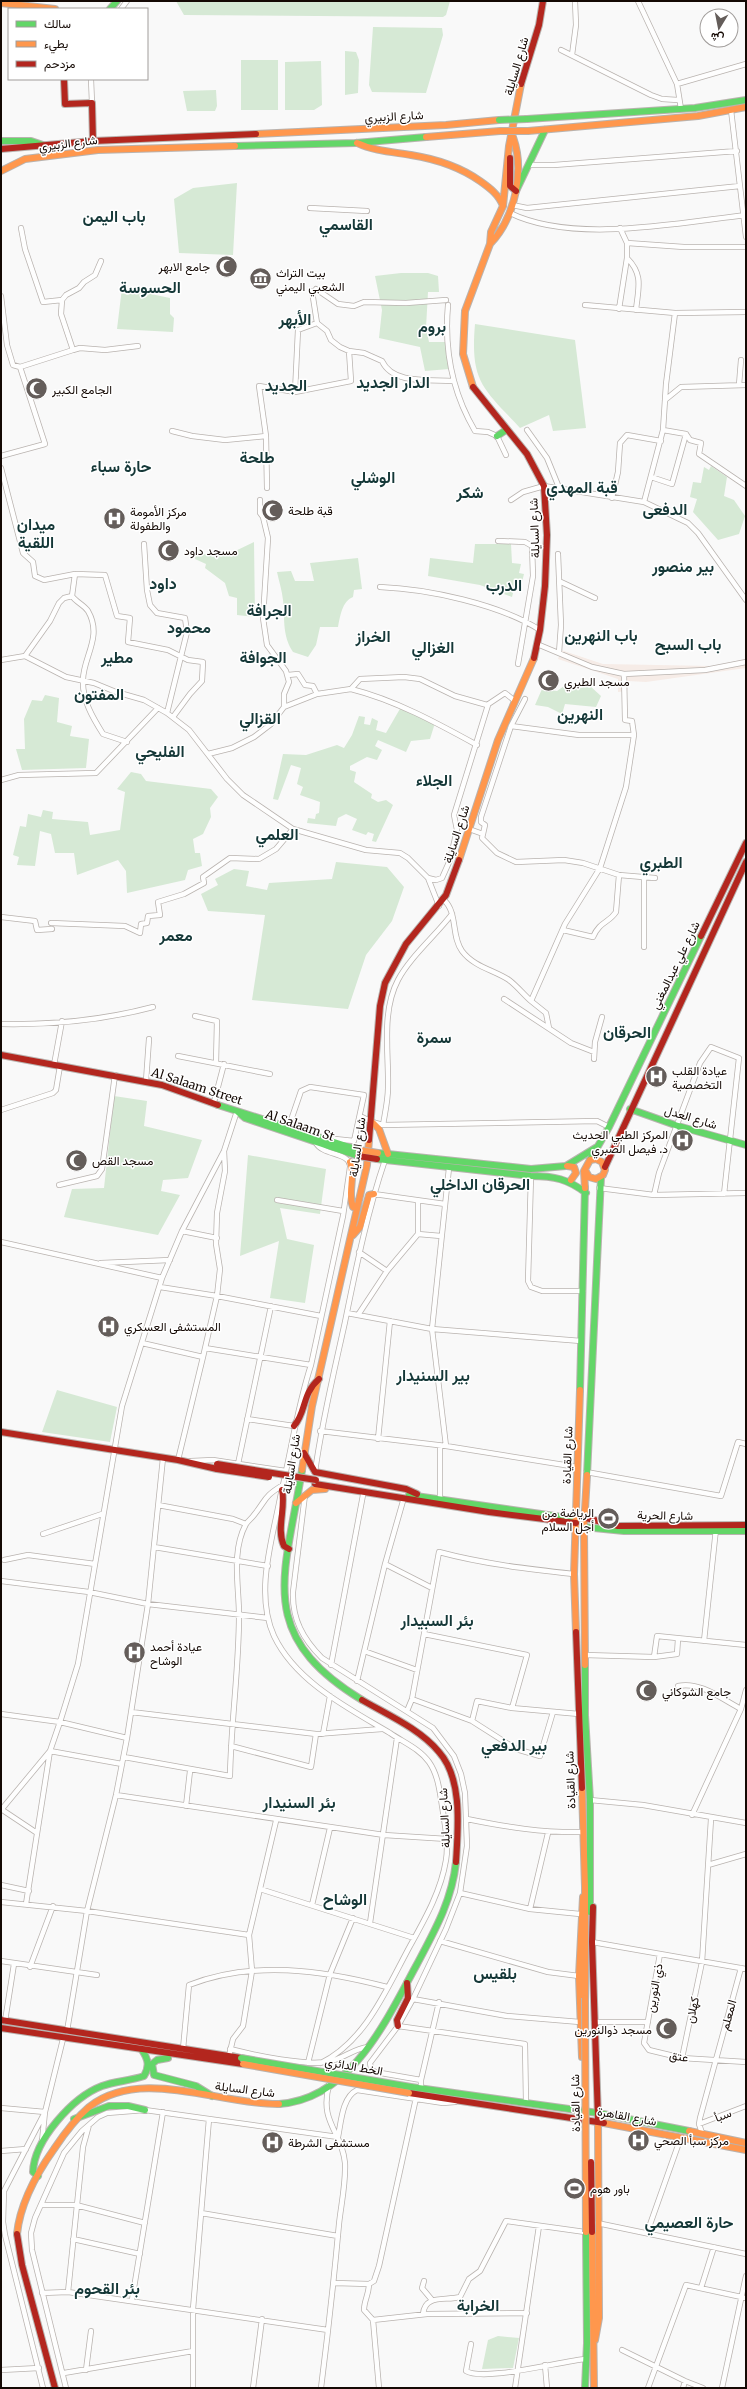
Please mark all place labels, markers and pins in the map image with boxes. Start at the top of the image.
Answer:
mosque icon: جامع الابهر [213,253,239,279]
place label: جامع الابهر [158,259,210,276]
place label: بيت التراث الشعبي اليمني [276,265,344,297]
museum icon: بيت التراث الشعبي اليمني [248,266,274,292]
mosque icon: الجامع الكبير [24,376,50,402]
place label: الجامع الكبير [51,382,112,399]
mosque icon: قبة طلحة [260,497,286,523]
place label: قبة طلحة [288,503,333,518]
place label: مركز الأمومة والطفولة [130,504,187,534]
hospital icon: مركز الأمومة والطفولة [101,505,127,531]
mosque icon: مسجد داود [156,537,182,563]
place label: مسجد داود [184,543,238,559]
mosque icon: مسجد الطبري [536,668,562,694]
place label: مسجد الطبري [564,674,630,692]
place label: عيادة القلب التخصصية [672,1063,727,1092]
hospital icon: عيادة القلب التخصصية [644,1064,670,1090]
place label: المركز الطبي الحديث د. فيصل الصبري [573,1127,668,1159]
hospital icon: المركز الطبي الحديث د. فيصل الصبري [670,1128,696,1154]
mosque icon: مسجد القص [63,1147,89,1173]
place label: مسجد القص [92,1153,153,1169]
hospital icon: المستشفى العسكري [96,1313,122,1339]
place label: المستشفى العسكري [124,1319,221,1337]
place label: الرياضة من أجل السلام [542,1505,594,1535]
sports icon: الرياضة من أجل السلام [596,1506,622,1532]
place label: عيادة أحمد الوشاح [150,1639,202,1670]
hospital icon: عيادة أحمد الوشاح [122,1640,148,1666]
mosque icon: جامع الشوكاني [633,1678,659,1704]
place label: جامع الشوكاني [662,1684,731,1702]
mosque icon: مسجد ذوالنورين [654,2016,680,2042]
place label: مسجد ذوالنورين [574,2022,652,2038]
hospital icon: مركز سبأ الصحي [625,2127,651,2153]
hospital icon: مستشفى الشرطة [259,2129,285,2155]
place label: مركز سبأ الصحي [654,2133,729,2151]
place label: مستشفى الشرطة [288,2135,370,2151]
sports icon: باور هوم [562,2175,588,2201]
place label: باور هوم [590,2181,630,2197]

